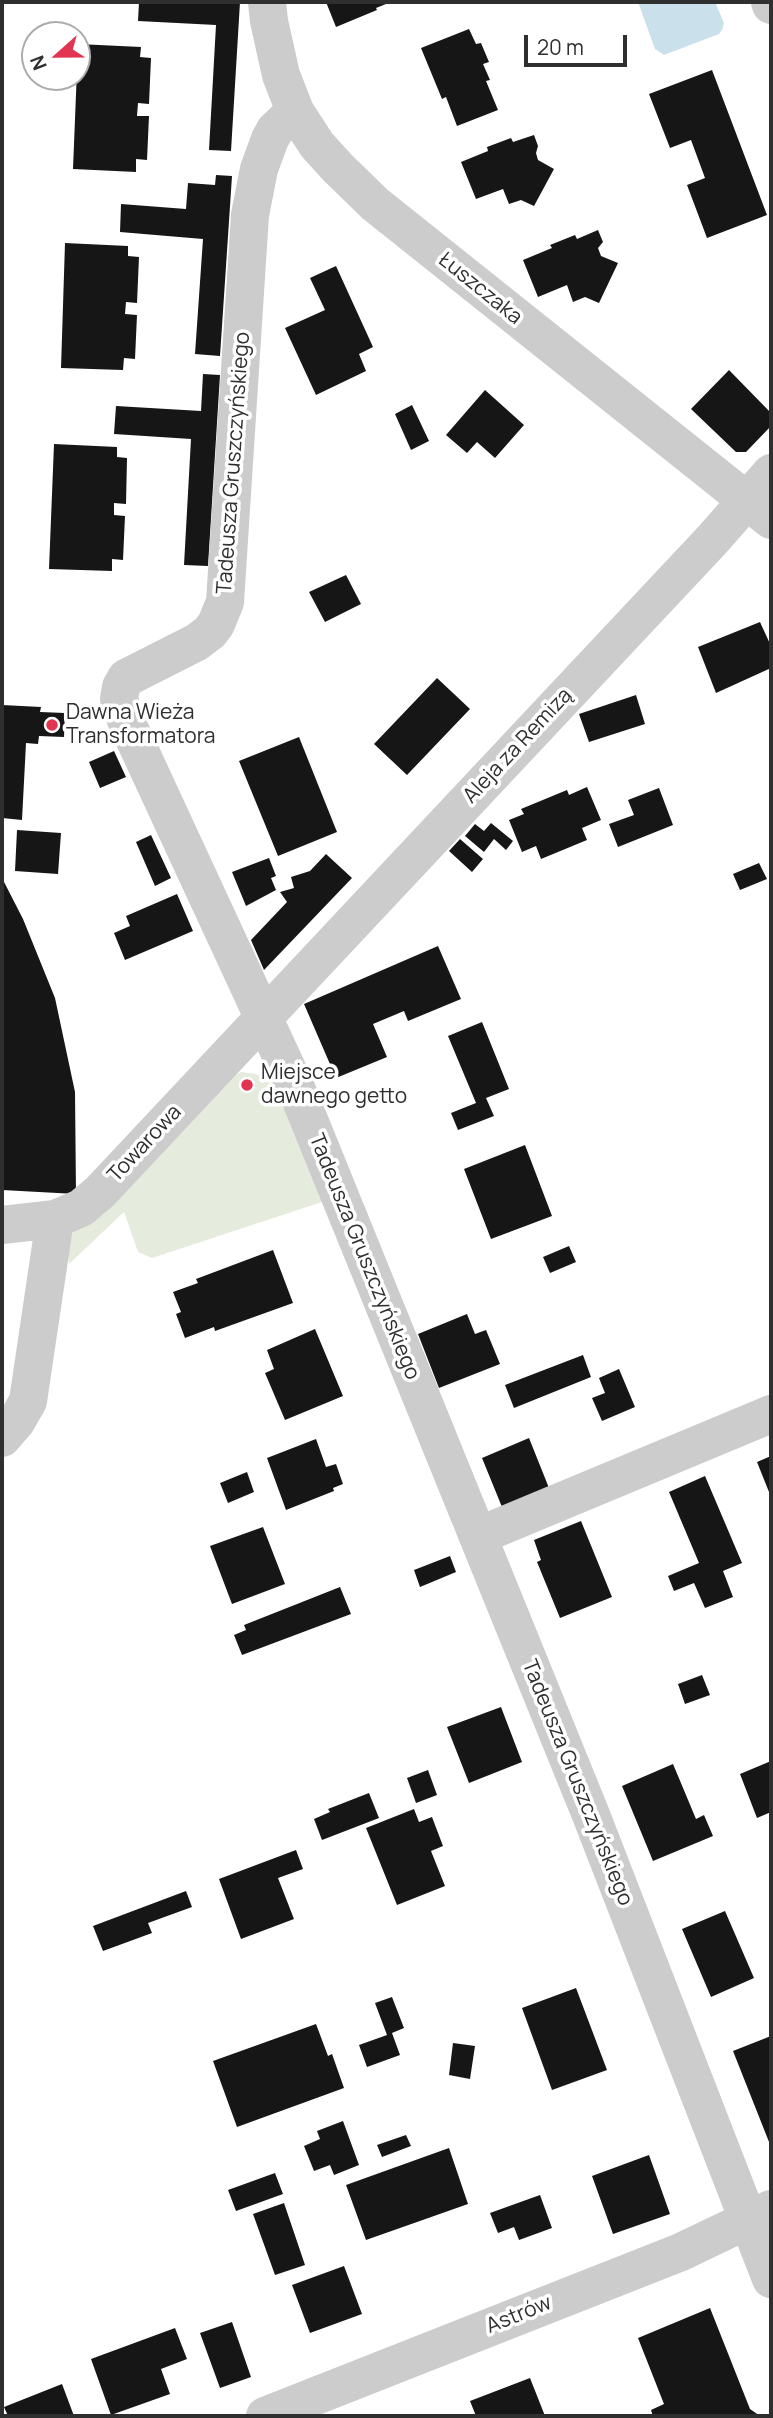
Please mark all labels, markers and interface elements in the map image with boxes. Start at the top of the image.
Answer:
north arrow [21,21,91,91]
scale bar [528,21,631,65]
text: 20 m [537,33,584,61]
text: N [24,52,53,74]
street label: Łuszczaka [433,248,527,330]
street label: Tadeusza Gruszczyńskiego [212,331,256,595]
street label: Aleja za Remizą [458,683,578,809]
place label: Dawna Wieża Transformatora [66,700,216,750]
marker: Dawna Wieża Transformatora [44,717,60,733]
place label: Miejsce dawnego getto [261,1060,407,1110]
marker: Miejsce dawnego getto [239,1077,255,1093]
street label: Towarowa [103,1100,187,1188]
street label: Tadeusza Gruszczyńskiego [303,1130,425,1384]
street label: Tadeusza Gruszczyńskiego [516,1656,638,1910]
street label: Astrów [483,2291,555,2339]

